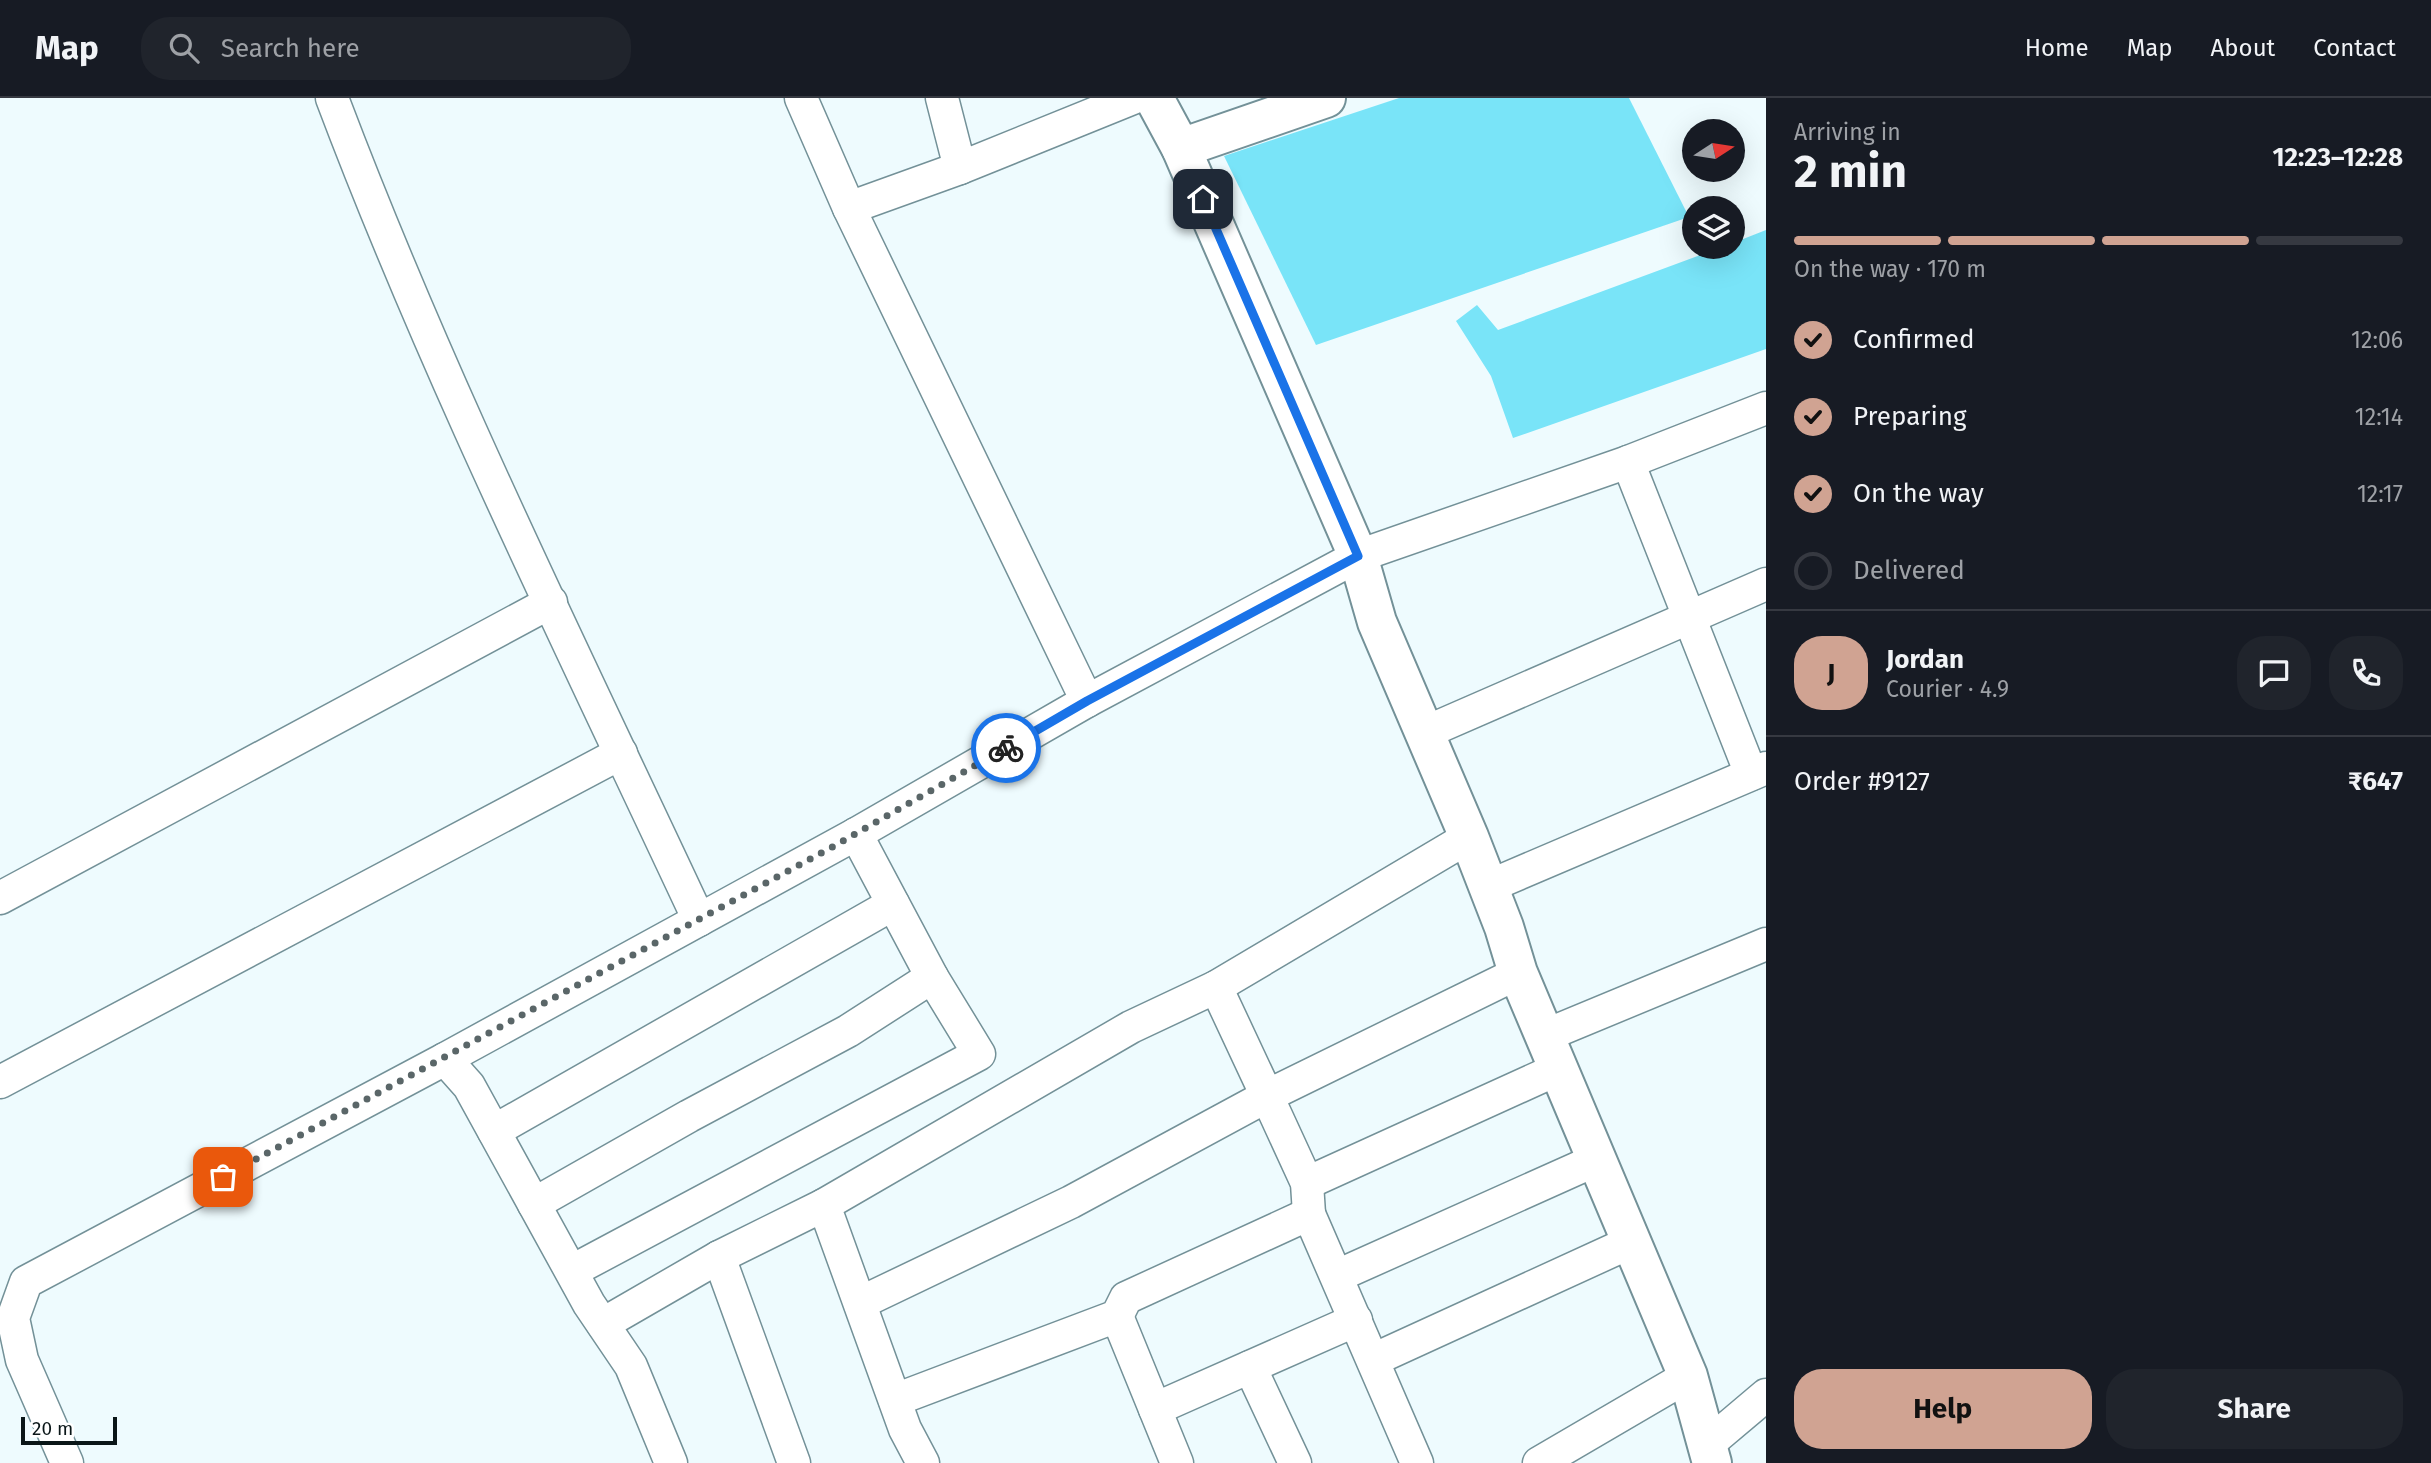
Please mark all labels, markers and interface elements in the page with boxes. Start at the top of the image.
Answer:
search box [141,17,631,80]
text: Map [35,28,99,68]
icon: search [165,29,203,67]
text: Search here [221,33,360,64]
text: Home [2025,34,2089,62]
text: Map [2127,34,2173,62]
text: About [2211,34,2275,62]
text: Contact [2313,34,2396,62]
text: Arriving in [1794,118,1901,146]
north arrow [1682,119,1745,182]
map controls [1682,119,1745,259]
text: 12:23–12:28 [2272,142,2403,173]
text: 2 min [1794,144,1907,199]
pin [1173,169,1233,229]
icon: home [1184,180,1222,218]
button: layers [1682,196,1745,259]
text: On the way · 170 m [1794,255,1986,283]
icon: check [1794,321,1832,359]
text: Confirmed [1853,324,1974,355]
text: 12:06 [2351,326,2403,354]
icon: check [1794,398,1832,436]
text: Preparing [1853,401,1966,432]
text: 12:14 [2355,403,2403,431]
icon: check [1794,475,1832,513]
text: On the way [1853,478,1984,509]
text: 12:17 [2357,480,2403,508]
text: Delivered [1853,555,1965,586]
button: chat [2237,636,2311,710]
button: phone [2329,636,2403,710]
text: Jordan [1886,644,1964,675]
text: J [1827,658,1835,689]
text: Courier · 4.9 [1886,675,2009,703]
courier [971,713,1041,783]
icon: bike [987,729,1025,767]
text: Order #9127 [1794,766,1930,797]
text: ₹647 [2348,766,2403,797]
pin [193,1147,253,1207]
icon: bag [204,1158,242,1196]
button: Help [1794,1369,2092,1449]
button: Share [2106,1369,2403,1449]
scale bar [21,1414,117,1446]
text: 20 m [32,1417,73,1440]

